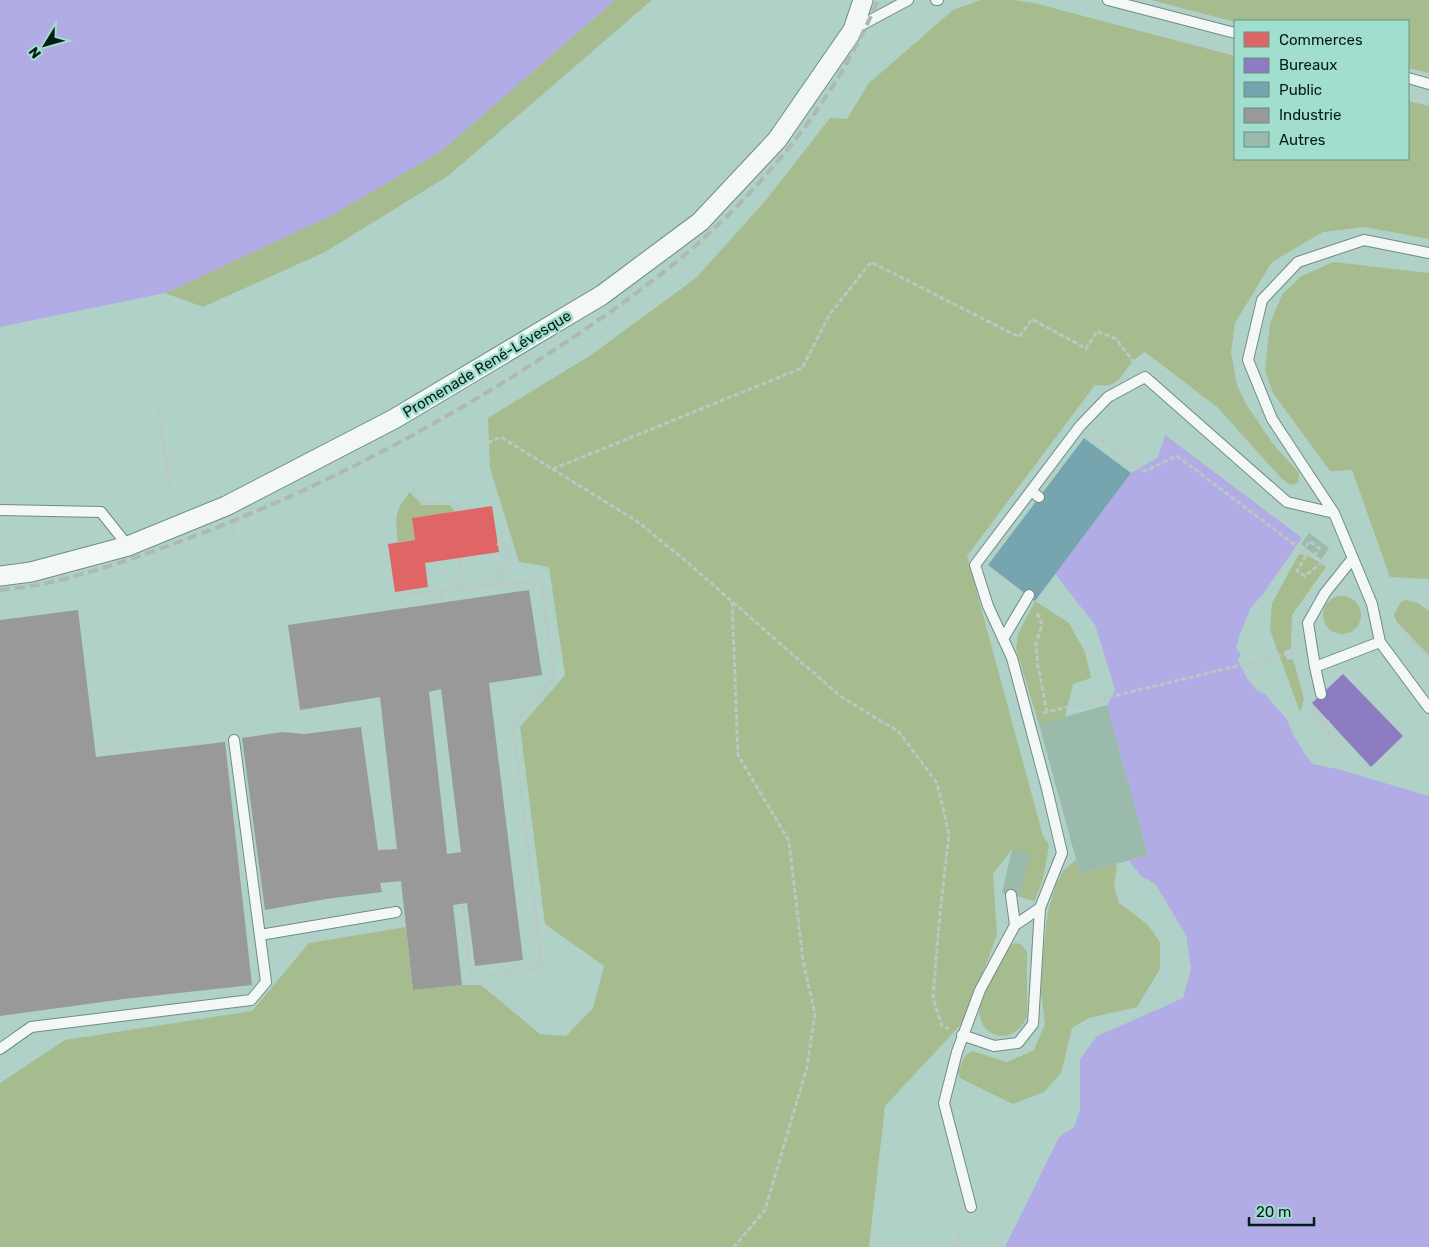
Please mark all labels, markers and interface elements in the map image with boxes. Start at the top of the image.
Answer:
north arrow [20,20,70,70]
legend [1234,20,1409,160]
text: Commerces [1279,31,1363,49]
text: N [25,43,45,62]
text: Bureaux [1279,56,1337,74]
text: Public [1279,81,1322,99]
text: Industrie [1279,106,1341,124]
text: Autres [1279,131,1326,149]
street label: Promenade René-Lévesque [399,306,575,422]
scale bar [1249,1194,1314,1226]
text: 20 m [1256,1203,1291,1221]

